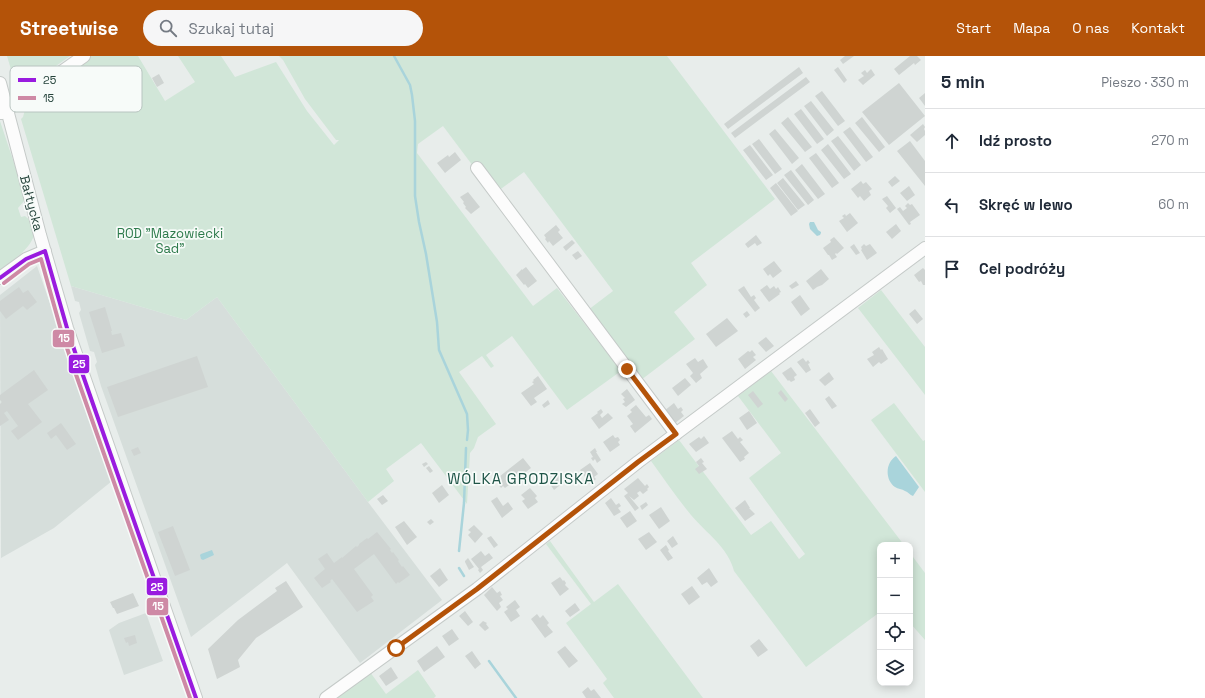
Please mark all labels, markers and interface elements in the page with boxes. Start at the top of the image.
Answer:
search box [143,10,423,46]
text: Streetwise [20,16,119,41]
icon: search [157,17,179,39]
text: Szukaj tutaj [189,19,274,38]
text: Start [956,19,991,37]
text: Mapa [1013,19,1050,37]
text: O nas [1072,19,1109,37]
text: Kontakt [1131,19,1185,37]
legend [10,66,142,112]
text: 5 min [941,71,985,93]
text: 25 [43,73,57,87]
text: Pieszo · 330 m [1101,74,1189,91]
text: 15 [43,91,55,105]
icon: ahead [941,130,963,152]
text: Idź prosto [979,131,1052,150]
text: 270 m [1151,132,1189,149]
street label: Bałtycka [16,173,47,233]
icon: left [941,194,963,216]
text: Skręć w lewo [979,195,1073,214]
text: 60 m [1158,196,1189,213]
park label: ROD "Mazowiecki Sad" [117,225,223,257]
icon: arrive [941,258,963,280]
text: Cel podróży [979,259,1065,278]
line badge: 15 [52,329,75,348]
text: 15 [58,331,70,345]
line badge: 25 [68,354,90,374]
text: 25 [72,357,86,371]
route end [618,360,636,378]
district label: WÓLKA GRODZISKA [447,469,595,488]
map controls [877,542,913,686]
button: + [877,542,913,578]
line badge: 25 [146,577,168,596]
button: − [877,578,913,614]
text: 25 [150,580,164,594]
line badge: 15 [146,597,169,616]
text: 15 [152,599,164,613]
button: locate [877,614,913,650]
route start [387,639,405,657]
button: layers [877,650,913,686]

